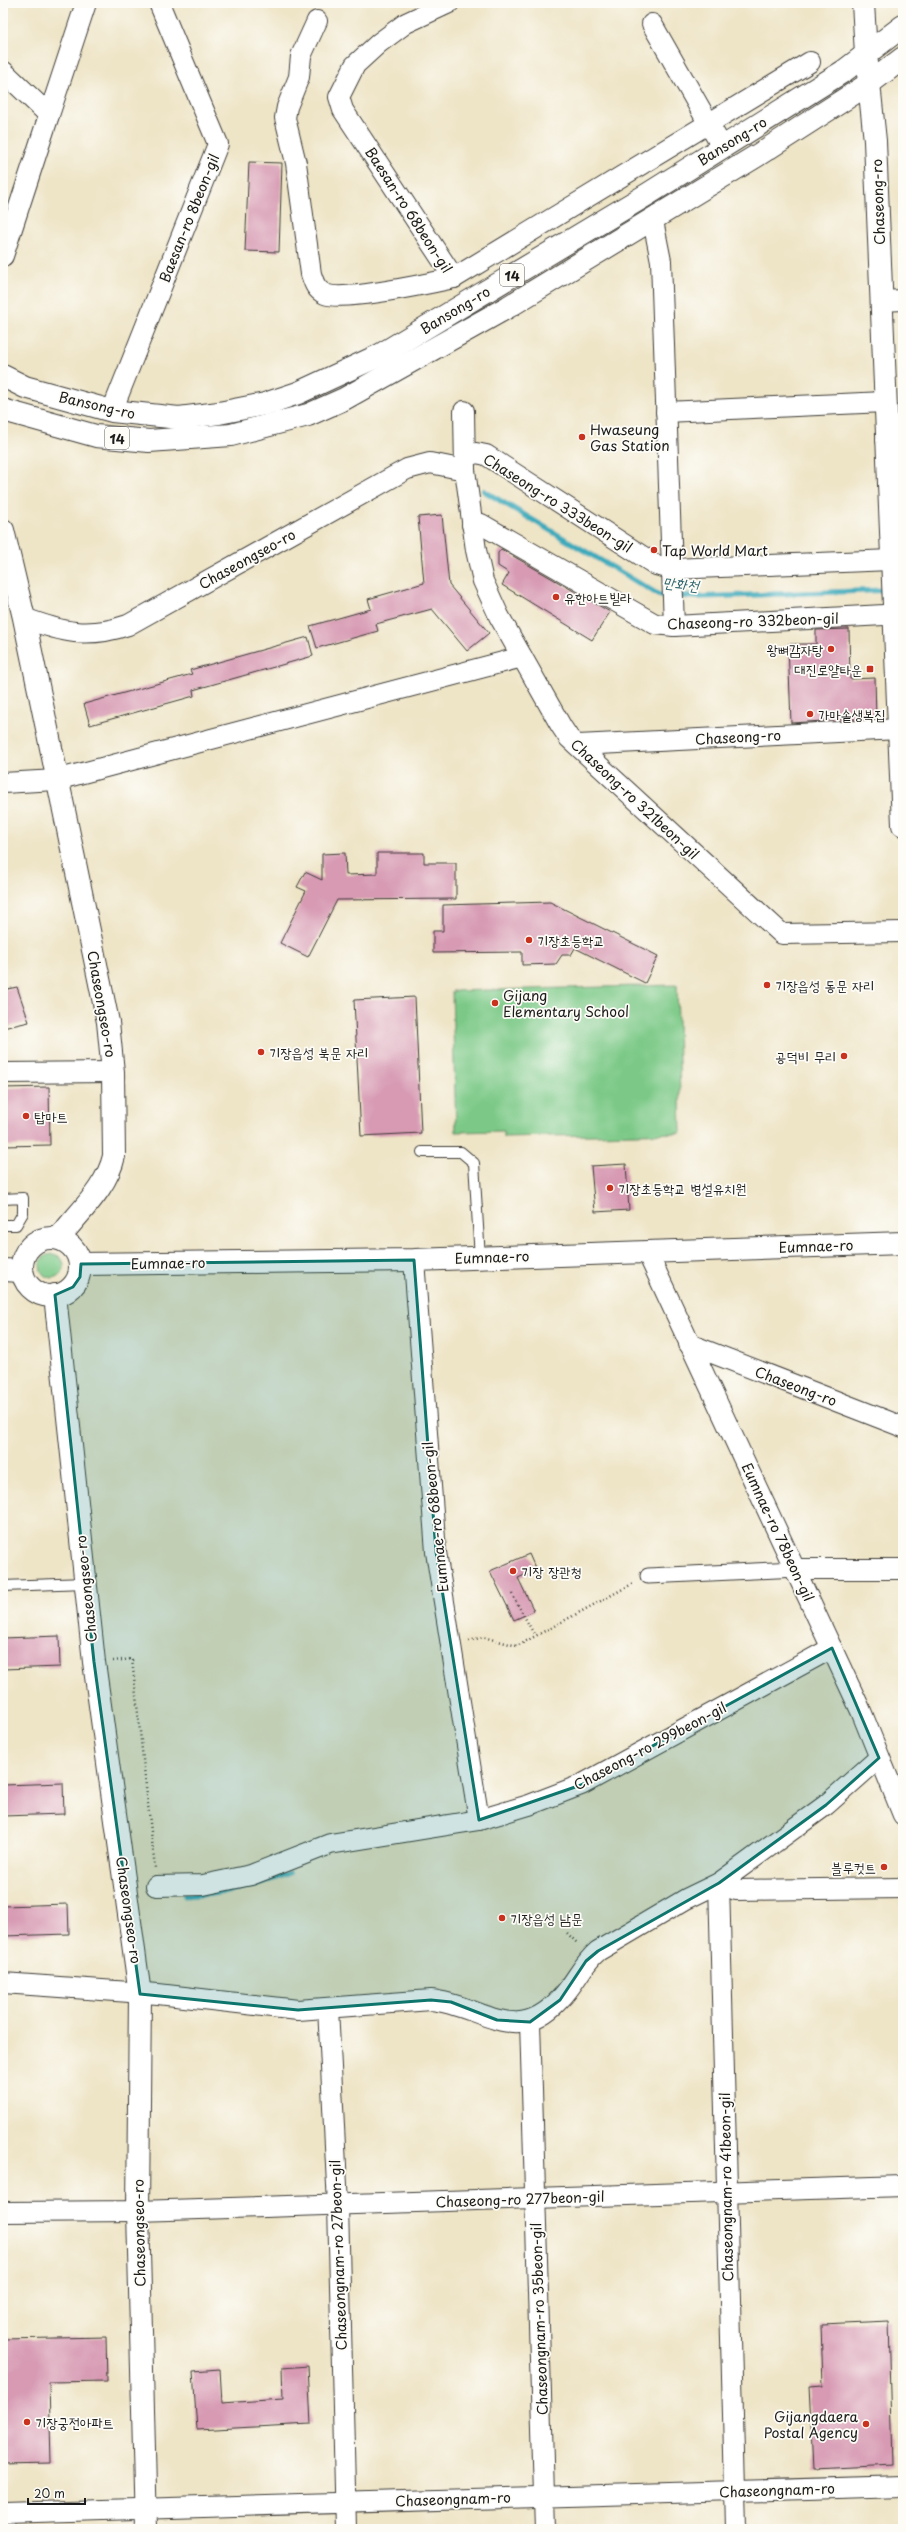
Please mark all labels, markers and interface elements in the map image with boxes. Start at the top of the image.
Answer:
street label: Bansong-ro [693,111,771,171]
street label: Baesan-ro 68beon-gil [360,143,458,277]
street label: Baesan-ro 8beon-gil [154,150,224,286]
street label: Chaseong-ro [866,158,890,245]
road number: 14 [500,264,524,286]
street label: Bansong-ro [416,281,494,339]
street label: Bansong-ro [57,386,138,424]
place label: Hwaseung Gas Station [590,419,670,456]
road number: 14 [105,427,129,449]
marker: Hwaseung Gas Station [577,432,587,442]
street label: Chaseong-ro 333beon-gil [479,448,637,558]
street label: Chaseongseo-ro [195,524,299,594]
place label: Tap World Mart [662,540,768,561]
marker: Tap World Mart [649,545,659,555]
water label: 만화천 [662,570,702,597]
place label: 유한아트빌라 [564,587,632,608]
marker: 유한아트빌라 [551,592,561,602]
street label: Chaseong-ro 332beon-gil [667,608,839,634]
place label: 왕뼈감자탕 [767,639,824,660]
marker: 왕뼈감자탕 [826,644,836,654]
place label: 대진로얄타운 [794,659,862,680]
marker: 대진로얄타운 [865,664,875,674]
place label: 가마솥생복집 [818,704,886,725]
marker: 가마솥생복집 [805,709,815,719]
street label: Chaseong-ro [694,724,782,750]
street label: Chaseong-ro 321beon-gil [566,734,704,864]
place label: 기장초등학교 [537,930,605,951]
marker: 기장초등학교 [524,935,534,945]
street label: Chaseongseo-ro [82,949,122,1059]
place label: 기장읍성 동문 자리 [775,975,874,996]
marker: 기장읍성 동문 자리 [762,980,772,990]
place label: Gijang Elementary School [503,985,629,1022]
marker: Gijang Elementary School [490,998,500,1008]
place label: 기장읍성 북문 자리 [269,1042,368,1063]
place label: 공덕비 무리 [775,1046,836,1067]
marker: 기장읍성 북문 자리 [256,1047,266,1057]
marker: 공덕비 무리 [839,1051,849,1061]
place label: 탑마트 [34,1106,68,1127]
marker: 탑마트 [21,1111,31,1121]
place label: 기장초등학교 병설유치원 [618,1178,746,1199]
marker: 기장초등학교 병설유치원 [605,1183,615,1193]
street label: Eumnae-ro [778,1234,854,1258]
street label: Eumnae-ro [454,1245,530,1269]
street label: Eumnae-ro [130,1252,206,1274]
street label: Chaseong-ro [752,1361,840,1411]
street label: Eumnae-ro 68beon-gil [417,1441,453,1593]
street label: Eumnae-ro 78beon-gil [737,1459,819,1605]
street label: Chaseongseo-ro [70,1534,102,1644]
place label: 기장 장관청 [521,1561,582,1582]
marker: 기장 장관청 [508,1566,518,1576]
street label: Chaseong-ro 299beon-gil [570,1697,730,1795]
street label: Chaseongseo-ro [111,1855,147,1965]
place label: 블루컷트 [831,1857,876,1878]
marker: 블루컷트 [879,1862,889,1872]
place label: 기장읍성 남문 [510,1908,582,1929]
marker: 기장읍성 남문 [497,1913,507,1923]
street label: Chaseongnam-ro 41beon-gil [714,2092,738,2282]
street label: Chaseongnam-ro 27beon-gil [324,2159,352,2351]
street label: Chaseongseo-ro [128,2179,150,2287]
street label: Chaseong-ro 277beon-gil [435,2186,605,2212]
street label: Chaseongnam-ro 35beon-gil [525,2222,553,2416]
place label: Gijangdaera Postal Agency [764,2406,858,2443]
place label: 기장궁전아파트 [35,2412,114,2433]
marker: 기장궁전아파트 [22,2417,32,2427]
marker: Gijangdaera Postal Agency [861,2419,871,2429]
street label: Chaseongnam-ro [719,2477,835,2503]
scale bar [28,2480,85,2506]
text: 20 m [34,2484,65,2502]
street label: Chaseongnam-ro [395,2486,511,2512]

